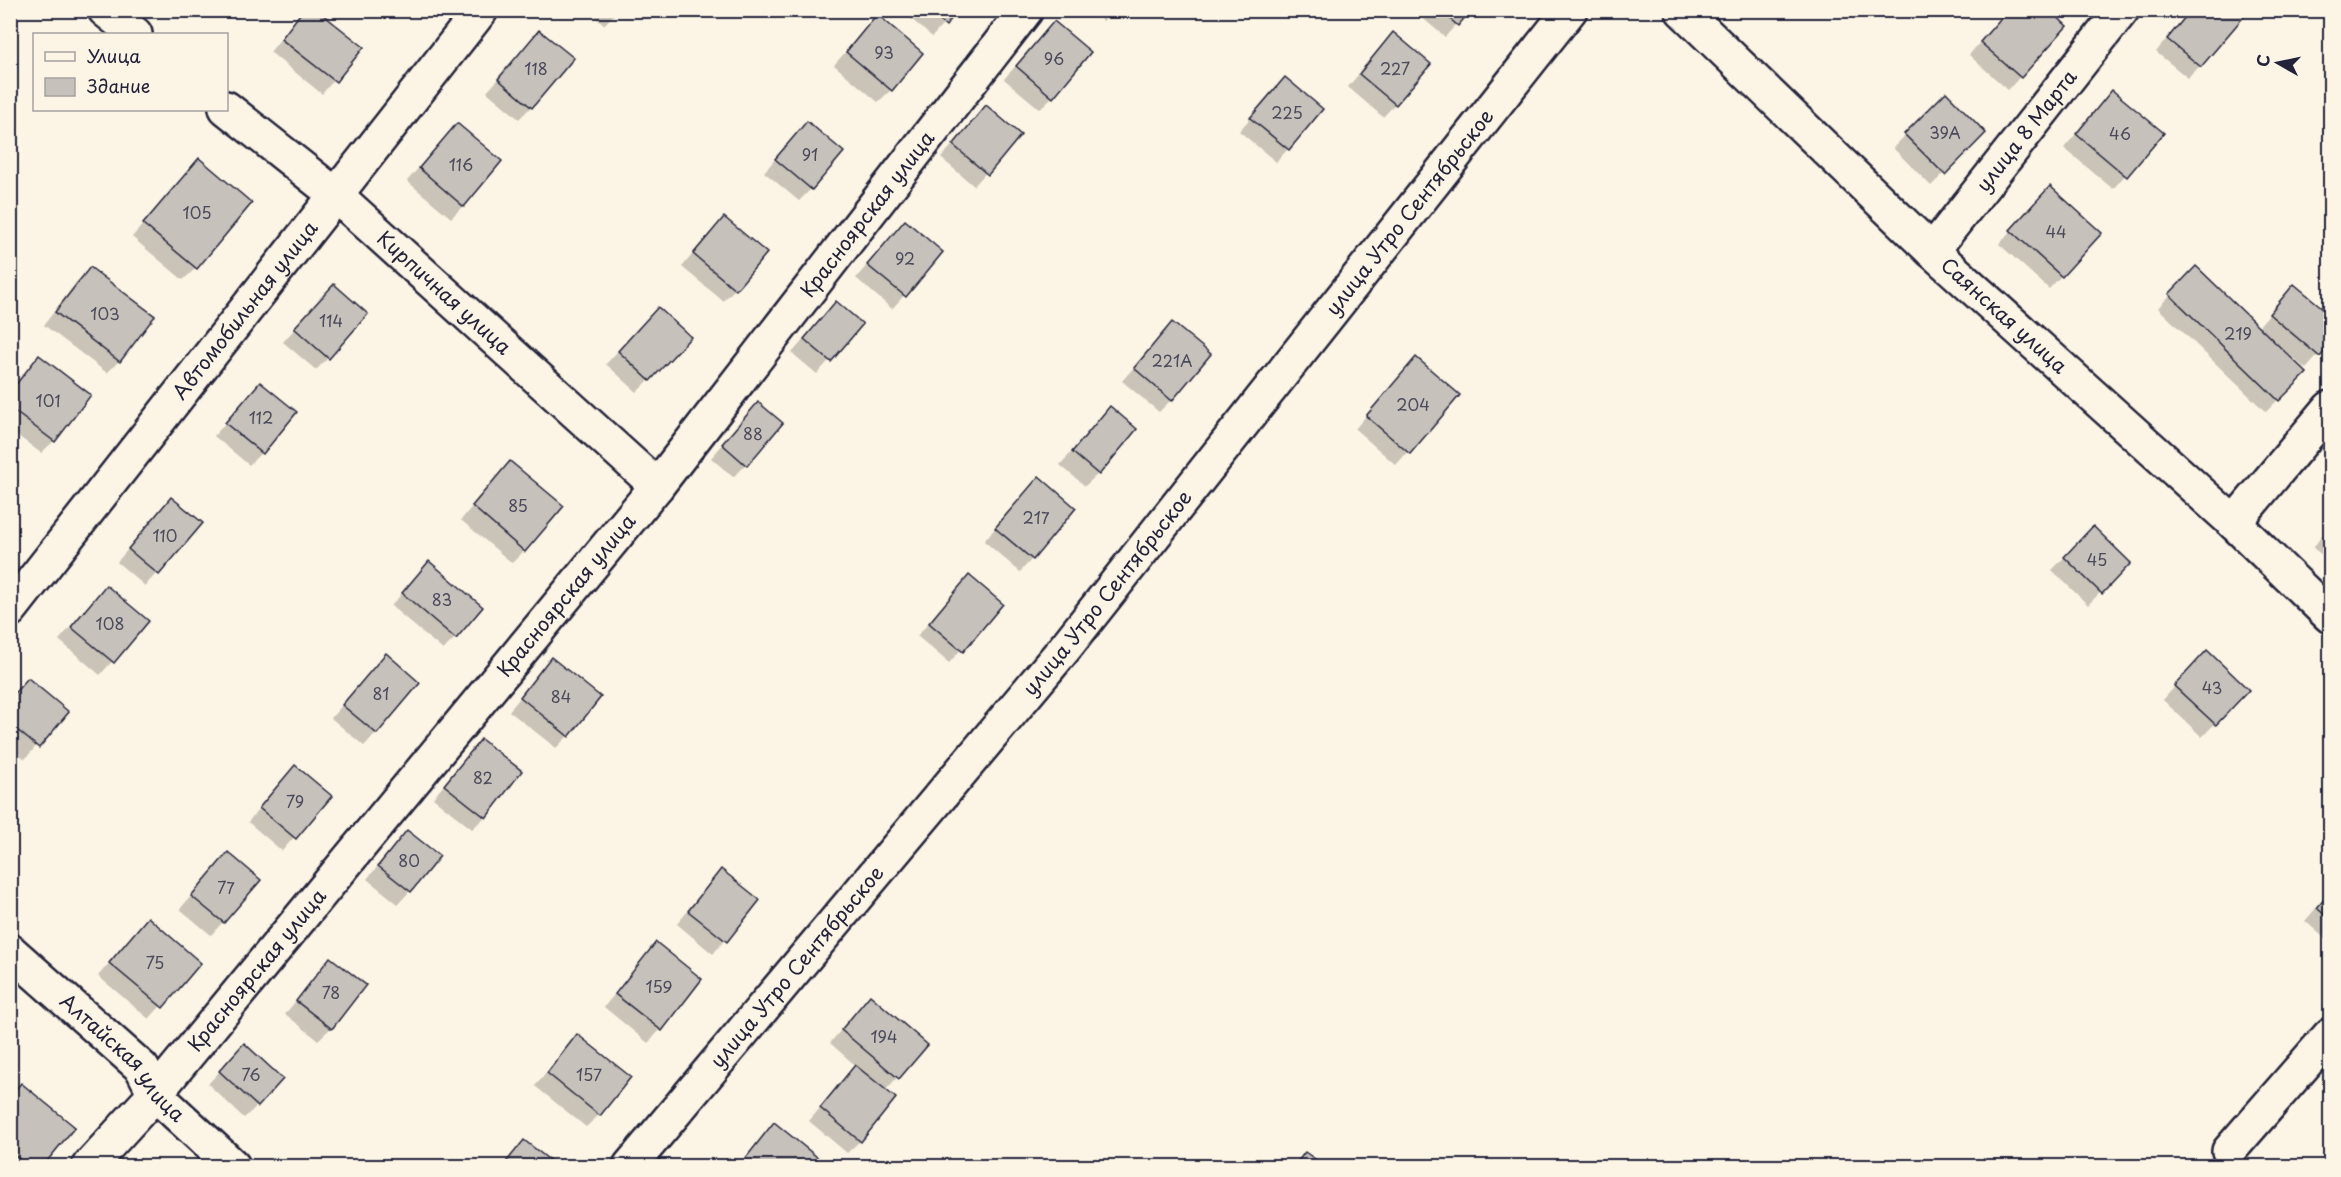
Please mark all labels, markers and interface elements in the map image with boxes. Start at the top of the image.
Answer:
legend [33,33,228,111]
north arrow [2248,33,2308,93]
house number: 93 [874,40,894,64]
text: Улица [87,42,141,69]
house number: 96 [1044,46,1064,70]
text: С [2249,53,2275,68]
house number: 118 [524,56,548,80]
house number: 227 [1380,56,1410,80]
street label: улица 8 Марта [1968,62,2084,198]
text: Здание [87,72,150,99]
house number: 225 [1271,100,1303,124]
street label: улица Утро Сентябрьское [1318,102,1500,322]
house number: 39А [1929,120,1961,144]
house number: 46 [2109,121,2131,145]
street label: Красноярская улица [793,124,941,303]
house number: 91 [802,142,818,166]
house number: 116 [449,152,473,176]
house number: 105 [182,200,212,224]
street label: Автомобильная улица [165,214,324,405]
house number: 44 [2045,219,2067,243]
street label: Кирпичная улица [371,223,519,361]
house number: 92 [895,246,915,270]
street label: Саянская улица [1935,250,2075,380]
house number: 103 [90,301,120,325]
house number: 114 [319,308,343,332]
house number: 219 [2224,321,2252,345]
house number: 221А [1152,348,1192,372]
house number: 101 [36,388,60,412]
house number: 204 [1396,392,1430,416]
house number: 112 [249,405,273,429]
house number: 88 [743,421,763,445]
street label: улица Утро Сентябрьское [1015,483,1199,702]
house number: 85 [508,493,528,517]
house number: 217 [1022,505,1050,529]
street label: Красноярская улица [489,507,642,683]
house number: 110 [152,523,178,547]
house number: 45 [2087,547,2107,571]
house number: 83 [432,587,452,611]
house number: 108 [96,611,124,635]
house number: 43 [2202,675,2222,699]
house number: 81 [372,681,390,705]
house number: 84 [551,684,571,708]
house number: 82 [473,765,493,789]
house number: 79 [286,789,304,813]
house number: 80 [398,848,420,872]
street label: улица Утро Сентябрьское [703,858,890,1074]
house number: 77 [217,875,235,899]
street label: Красноярская улица [180,881,333,1058]
house number: 75 [146,950,164,974]
house number: 159 [645,974,673,998]
house number: 78 [322,980,340,1004]
street label: Алтайская улица [54,986,192,1129]
house number: 194 [870,1024,898,1048]
house number: 76 [241,1062,261,1086]
house number: 157 [576,1062,602,1086]

